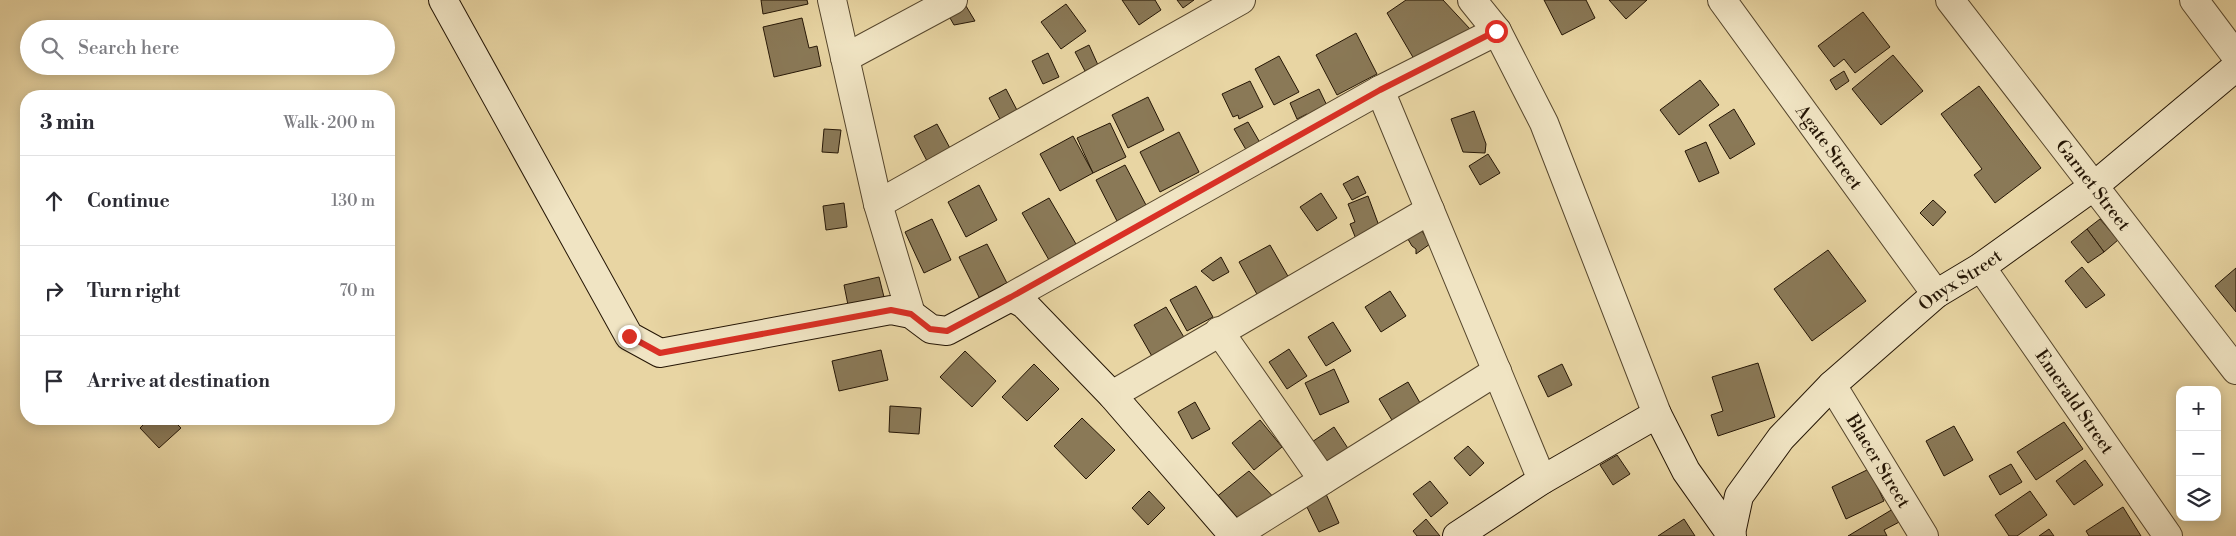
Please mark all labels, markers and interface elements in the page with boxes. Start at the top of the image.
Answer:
search box [20,20,395,75]
route start [1485,20,1508,43]
icon: search [38,34,66,62]
text: Search here [78,36,179,60]
street label: Agate Street [1790,99,1868,195]
text: 3 min [40,110,95,136]
text: Walk · 200 m [283,113,375,133]
street label: Garnet Street [2051,135,2136,236]
icon: ahead [40,187,68,215]
text: Continue [87,189,170,213]
text: 130 m [331,191,375,211]
street label: Onyx Street [1914,244,2007,316]
icon: right [40,277,68,305]
text: Turn right [87,279,180,303]
text: 70 m [339,281,375,301]
route end [618,325,641,348]
street label: Emerald Street [2030,345,2119,459]
icon: arrive [40,367,68,395]
text: Arrive at destination [87,369,270,393]
map controls [2176,386,2221,521]
button: + [2176,386,2221,431]
street label: Blacer Street [1840,409,1916,513]
button: − [2176,431,2221,476]
button: layers [2176,476,2221,521]

